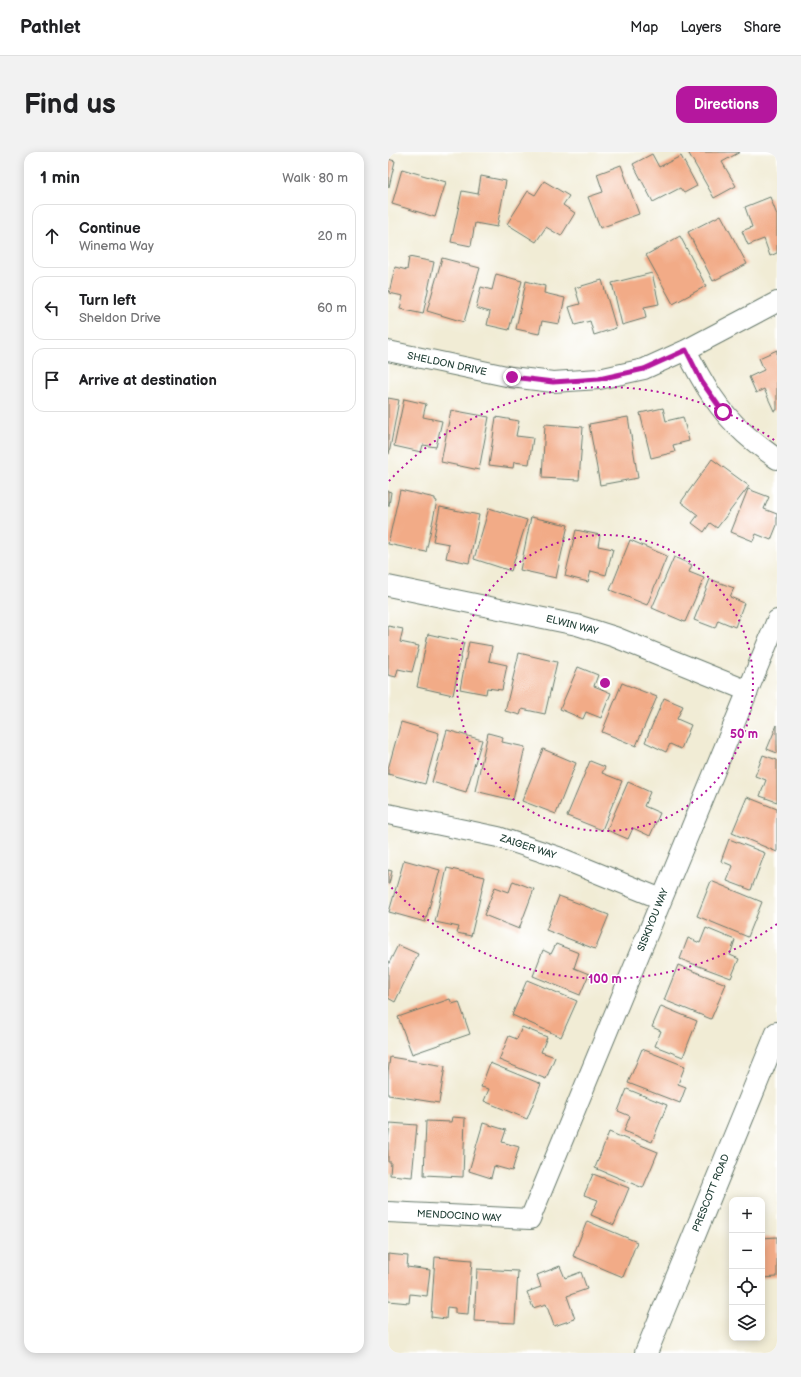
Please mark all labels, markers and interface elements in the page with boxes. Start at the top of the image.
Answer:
text: Pathlet [20,16,81,39]
text: Map [630,19,658,36]
text: Layers [680,19,722,36]
text: Share [744,19,781,36]
button: Directions [676,86,777,123]
text: Find us [24,88,116,121]
text: 1 min [40,168,80,188]
text: Walk · 80 m [282,170,348,186]
text: Continue [79,219,141,238]
icon: ahead [41,225,63,247]
text: 20 m [317,228,347,244]
text: Winema Way [79,238,154,254]
text: Turn left [79,291,136,310]
icon: left [41,297,63,319]
text: 60 m [317,300,347,316]
text: Sheldon Drive [79,310,161,326]
street label: SHELDON DRIVE [406,350,488,378]
route end [503,368,521,386]
icon: arrive [41,369,63,391]
text: Arrive at destination [79,371,217,390]
route start [714,403,732,421]
street label: ELWIN WAY [545,613,599,637]
centre of rings [598,676,612,690]
text: 50 m [730,727,758,742]
street label: ZAIGER WAY [498,832,558,862]
street label: SISKIYOU WAY [635,887,671,953]
text: 100 m [588,972,622,987]
street label: PRESCOTT ROAD [690,1152,732,1234]
map controls [729,1197,765,1341]
button: + [729,1197,765,1233]
street label: MENDOCINO WAY [417,1208,502,1224]
button: − [729,1233,765,1269]
button: locate [729,1269,765,1305]
button: layers [729,1305,765,1341]

